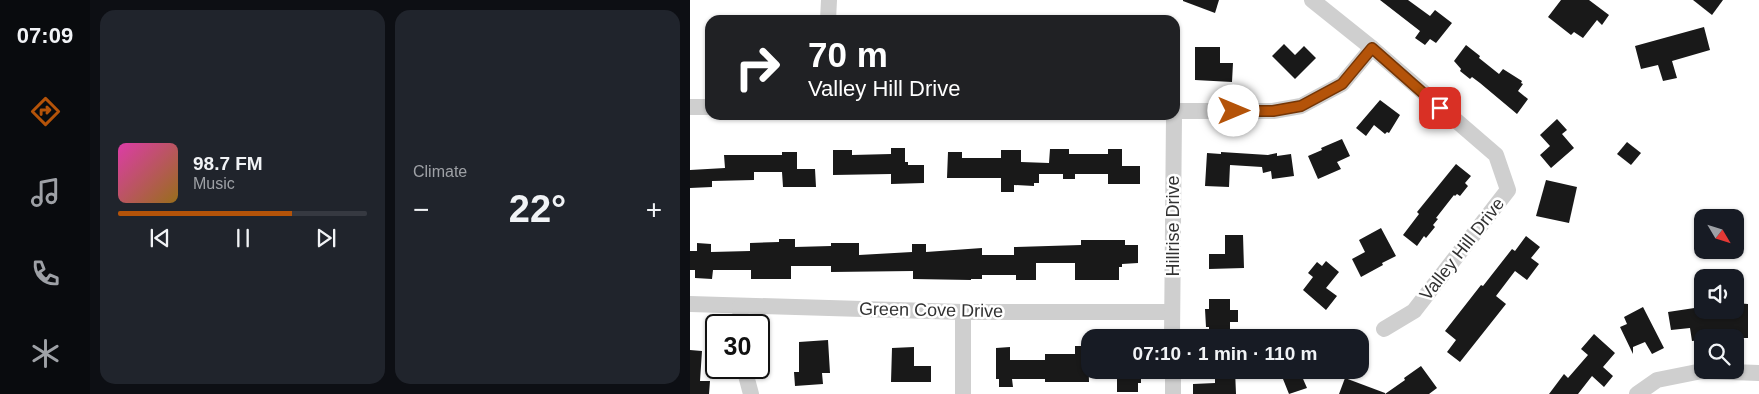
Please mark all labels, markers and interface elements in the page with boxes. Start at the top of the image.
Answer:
text: 07:09 [17,23,73,48]
icon: right [725,35,790,100]
text: 70 m [808,35,888,74]
text: Valley Hill Drive [808,76,960,101]
position arrow [1207,84,1259,136]
pin [1419,87,1461,129]
icon: directions [28,94,63,129]
icon: arrive [1426,94,1454,122]
text: 98.7 FM [193,153,263,174]
text: Climate [413,163,467,180]
icon: music [28,175,63,210]
text: Music [193,175,235,192]
street label: Hillrise Drive [1163,175,1183,277]
text: 22° [509,188,566,230]
text: − [413,194,429,225]
text: + [646,194,662,225]
street label: Valley Hill Drive [1416,194,1508,304]
north arrow [1694,209,1744,259]
map controls [1694,209,1744,379]
icon: previous [146,224,174,252]
icon: pause [229,224,257,252]
icon: next [312,224,340,252]
icon: phone [28,256,63,291]
button: sound [1694,269,1744,319]
street label: Green Cove Drive [859,299,1003,321]
speed limit sign: 30 [705,314,770,379]
button: search [1694,329,1744,379]
icon: climate [28,336,63,371]
text: 07:10 · 1 min · 110 m [1133,343,1317,364]

